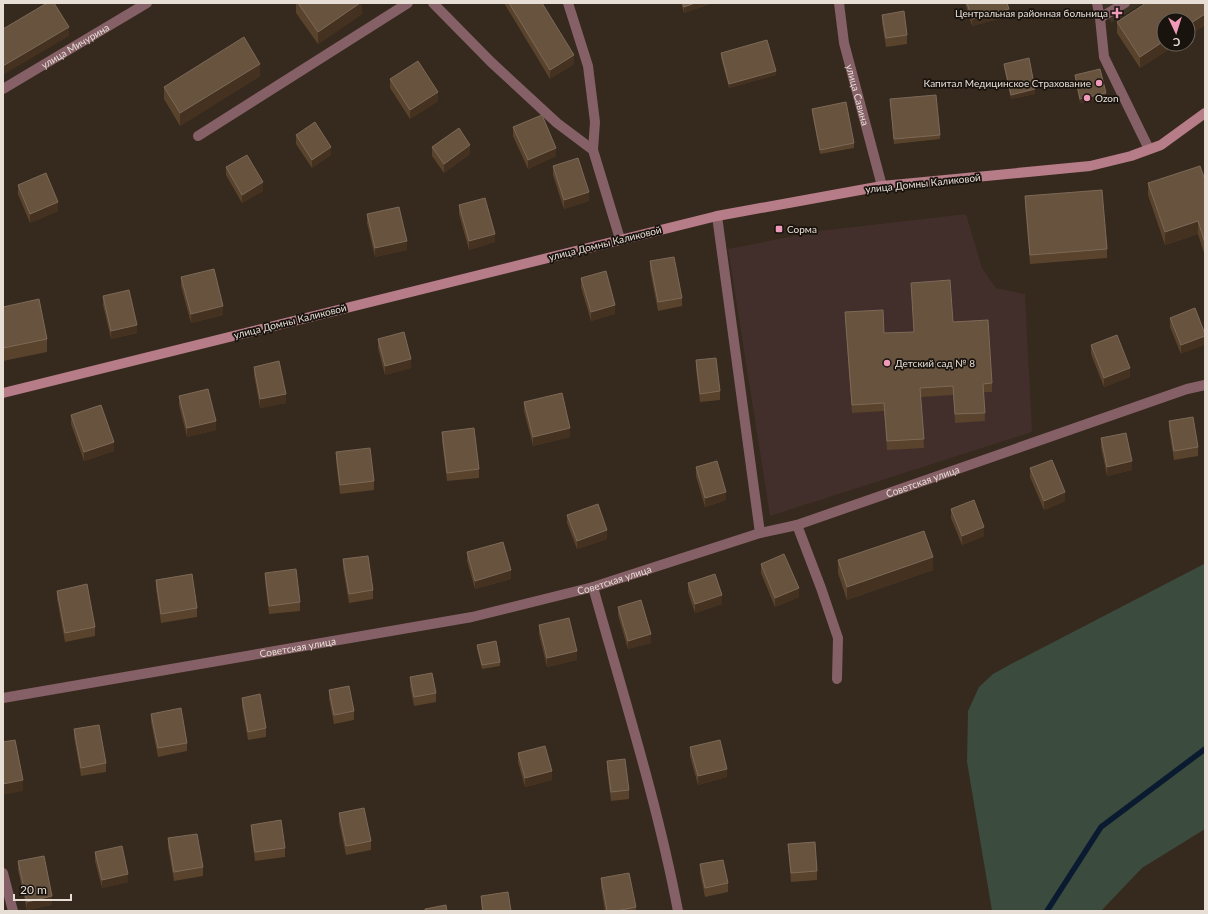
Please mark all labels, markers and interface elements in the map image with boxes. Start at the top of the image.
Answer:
place label: Центральная районная больница [955,7,1108,19]
marker: Центральная районная больница [1111,7,1123,19]
north arrow [1156,12,1196,52]
street label: улица Мичурина [39,21,111,71]
text: С [1172,36,1181,49]
street label: улица Савина [844,63,872,127]
place label: Капитал Медицинское Страхование [924,77,1091,89]
marker: Капитал Медицинское Страхование [1094,78,1104,88]
place label: Ozon [1095,92,1119,104]
marker: Ozon [1082,93,1092,103]
street label: улица Домны Каликовой [865,171,981,195]
street label: улица Домны Каликовой [547,223,663,263]
place label: Сорма [787,223,817,235]
marker: Сорма [774,224,784,234]
street label: улица Домны Каликовой [232,301,348,341]
place label: Детский сад № 8 [895,357,975,369]
marker: Детский сад № 8 [882,358,892,368]
street label: Советская улица [884,463,961,500]
street label: Советская улица [576,563,653,597]
street label: Советская улица [259,635,337,660]
scale bar [14,876,71,902]
text: 20 m [20,882,47,897]

